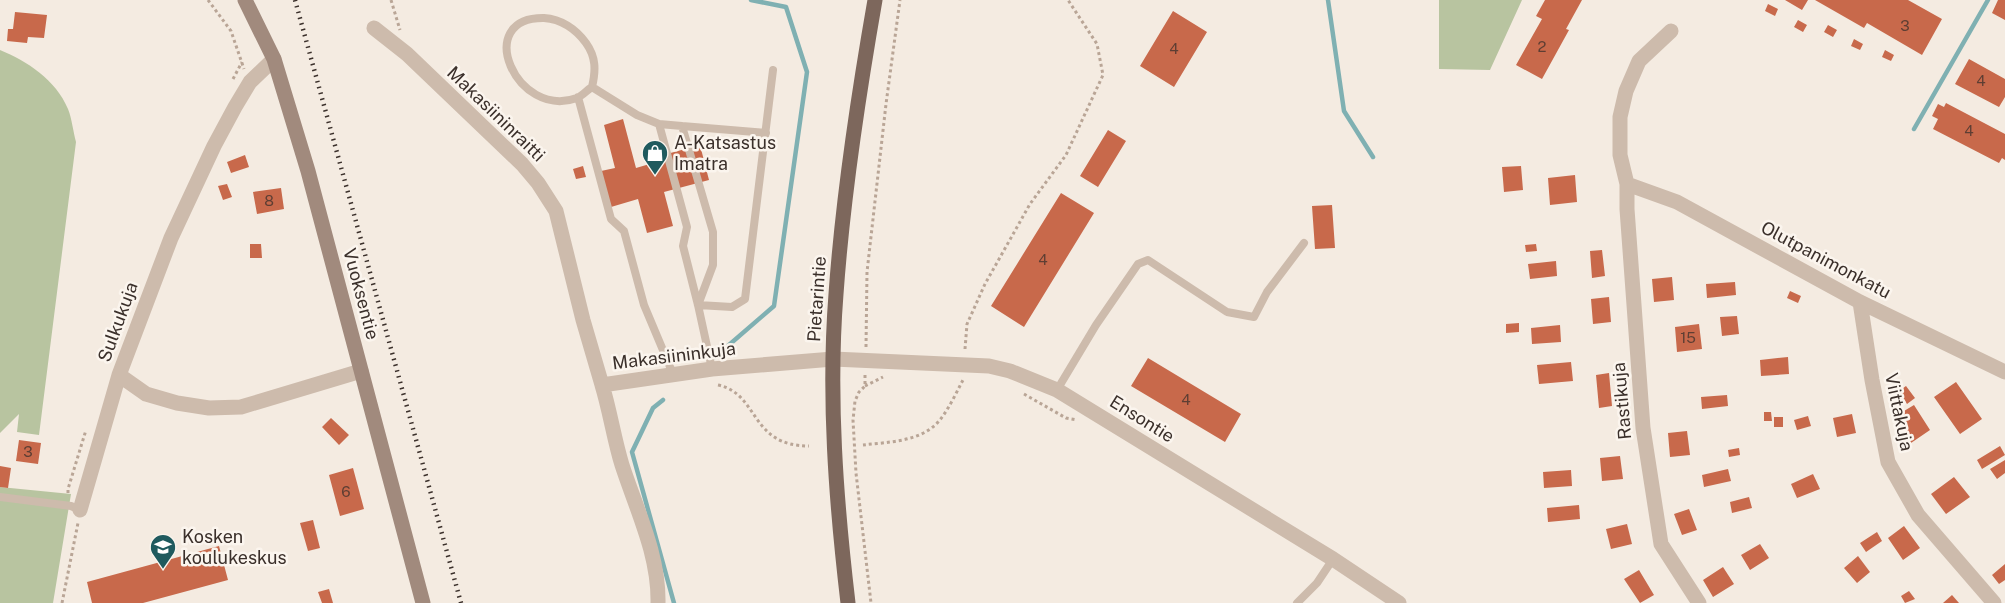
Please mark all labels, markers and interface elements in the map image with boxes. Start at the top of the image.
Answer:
house number: 3 [1900,17,1910,34]
house number: 2 [1538,38,1547,55]
house number: 4 [1169,40,1179,57]
street label: Makasiininraitti [443,62,550,166]
house number: 4 [1976,72,1986,89]
house number: 4 [1964,122,1974,139]
place label: A-Katsastus Imatra [674,132,776,174]
shop icon: A-Katsastus Imatra [640,138,670,176]
house number: 8 [264,192,274,209]
street label: Olutpanimonkatu [1758,216,1895,303]
street label: Vuoksentie [339,246,384,342]
house number: 4 [1038,251,1048,268]
street label: Pietarintie [803,255,830,343]
street label: Sulkukuja [93,279,142,365]
house number: 15 [1680,329,1696,346]
street label: Makasiininkuja [611,338,737,373]
street label: Rastikuja [1608,362,1635,440]
street label: Viittakuja [1881,371,1918,453]
street label: Ensontie [1106,391,1178,447]
house number: 4 [1181,391,1191,408]
house number: 3 [23,443,33,460]
house number: 6 [341,483,351,500]
place label: Kosken koulukeskus [182,526,287,568]
school or university icon: Kosken koulukeskus [148,532,178,570]

